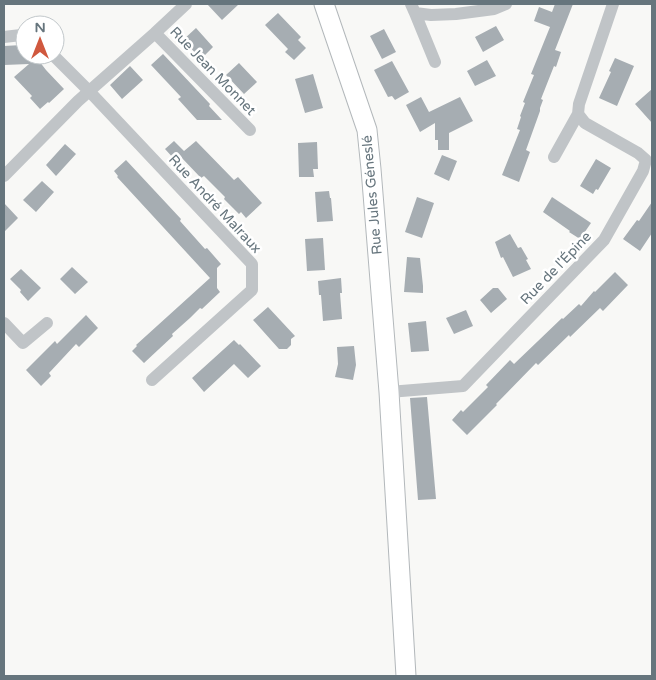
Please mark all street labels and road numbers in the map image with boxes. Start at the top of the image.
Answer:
street label: Rue Jean Monnet [166,23,260,119]
street label: Rue Jules Géneslé [358,134,386,256]
street label: Rue André Malraux [165,151,265,257]
street label: Rue de l'Épine [517,228,595,308]

